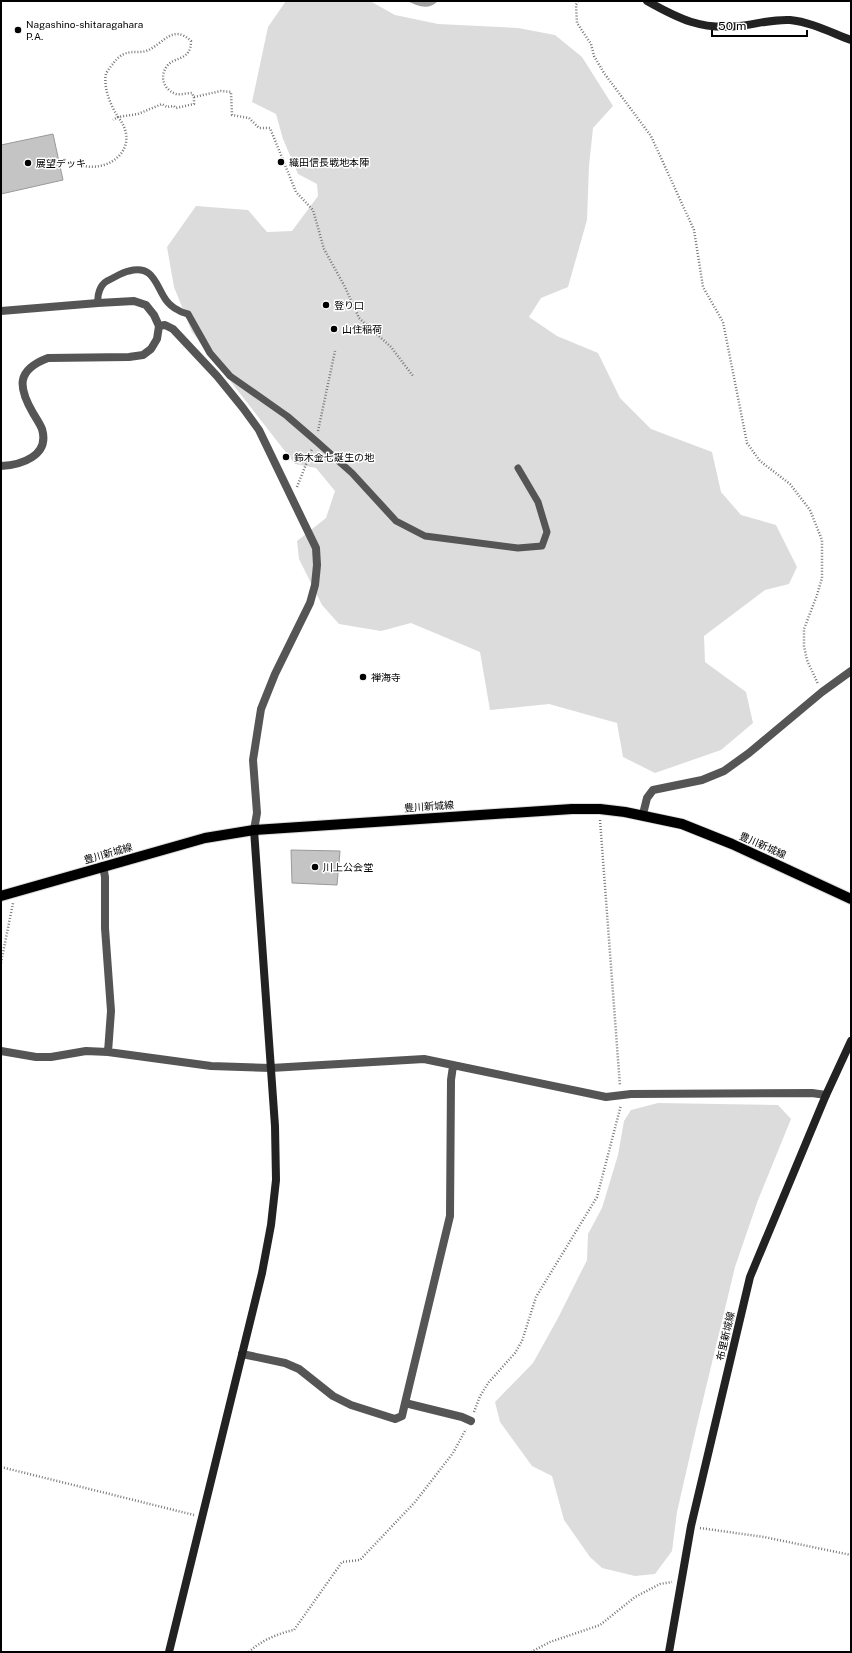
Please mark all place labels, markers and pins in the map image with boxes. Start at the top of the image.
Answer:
place label: Nagashino-shitaragahara P.A. [26,18,143,42]
marker: Nagashino-shitaragahara P.A. [13,25,23,35]
place label: 織田信長戦地本陣 [289,156,369,168]
place label: 展望デッキ [36,157,86,169]
marker: 織田信長戦地本陣 [276,157,286,167]
marker: 展望デッキ [23,158,33,168]
place label: 登り口 [334,299,364,311]
marker: 登り口 [321,300,331,310]
place label: 山住稲荷 [342,323,382,335]
marker: 山住稲荷 [329,324,339,334]
place label: 鈴木金七誕生の地 [294,451,375,463]
marker: 鈴木金七誕生の地 [281,452,291,462]
place label: 禅海寺 [371,671,401,683]
marker: 禅海寺 [358,672,368,682]
place label: 川上公会堂 [323,861,373,873]
marker: 川上公会堂 [310,862,320,872]

